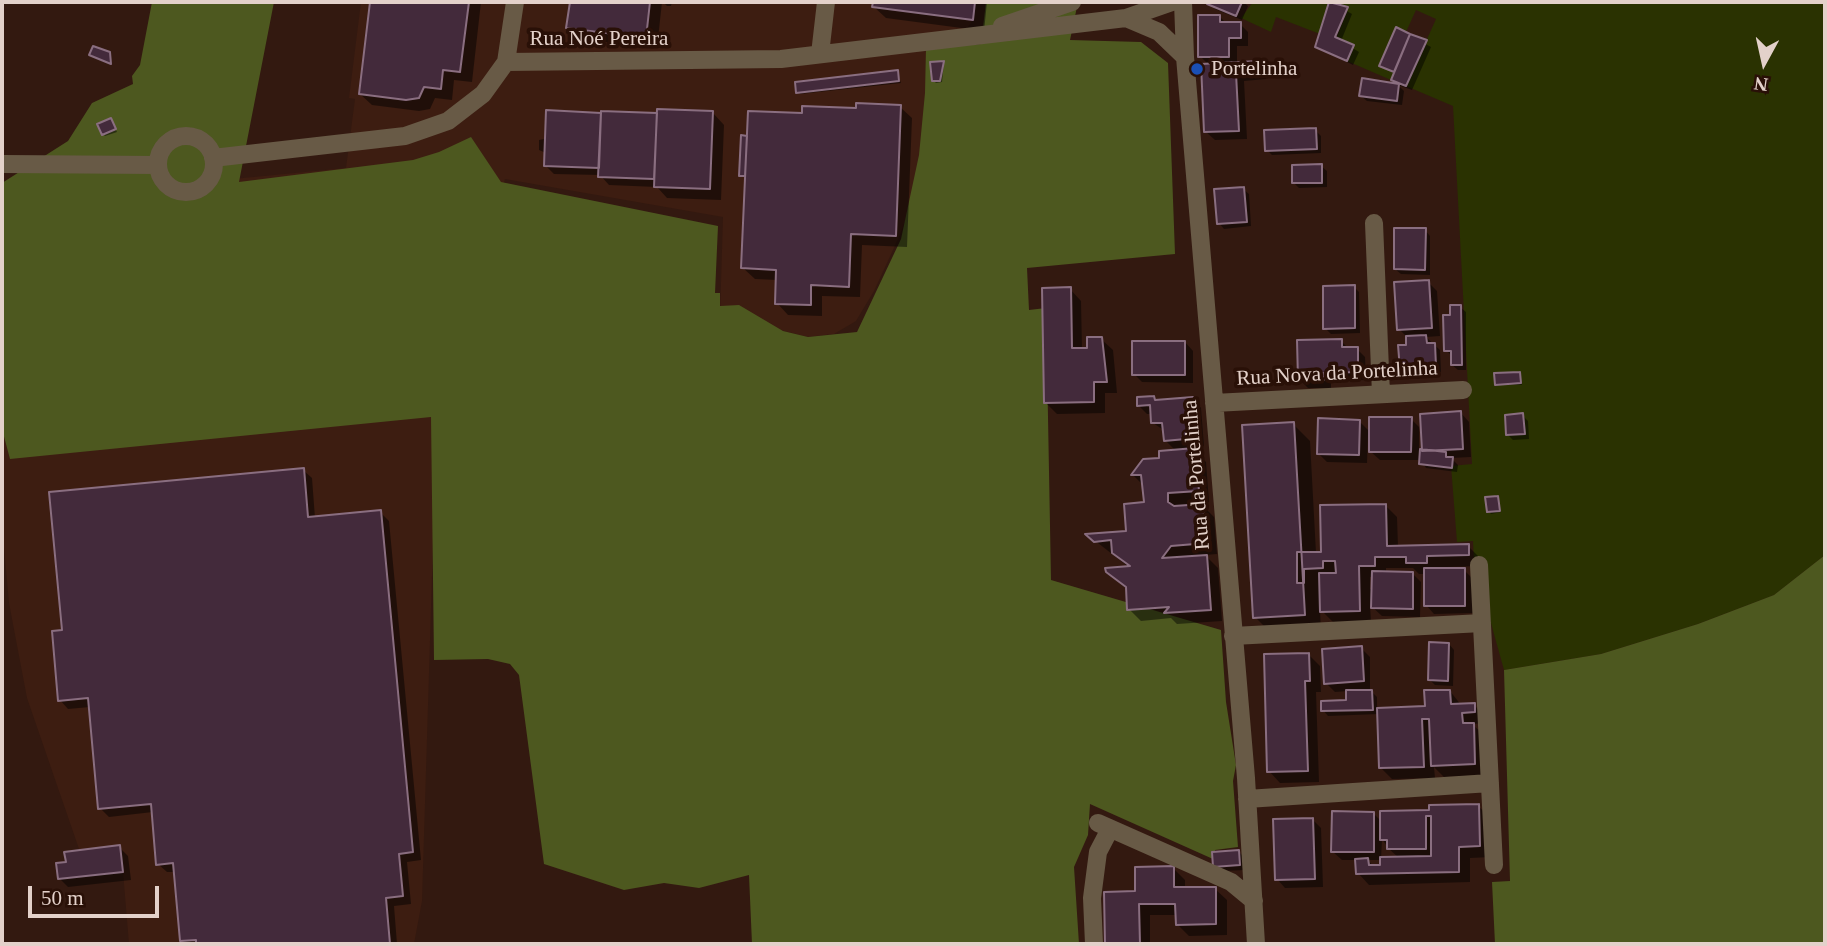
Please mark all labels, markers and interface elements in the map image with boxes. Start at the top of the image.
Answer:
street label: Rua Noé Pereira [530,26,668,52]
north arrow [1729,28,1799,98]
place label: Portelinha [1211,56,1297,82]
marker: Portelinha [1189,61,1205,77]
text: N [1753,73,1769,96]
street label: Rua Nova da Portelinha [1236,356,1438,392]
street label: Rua da Portelinha [1178,399,1216,551]
scale bar [32,872,163,916]
text: 50 m [41,886,84,910]

